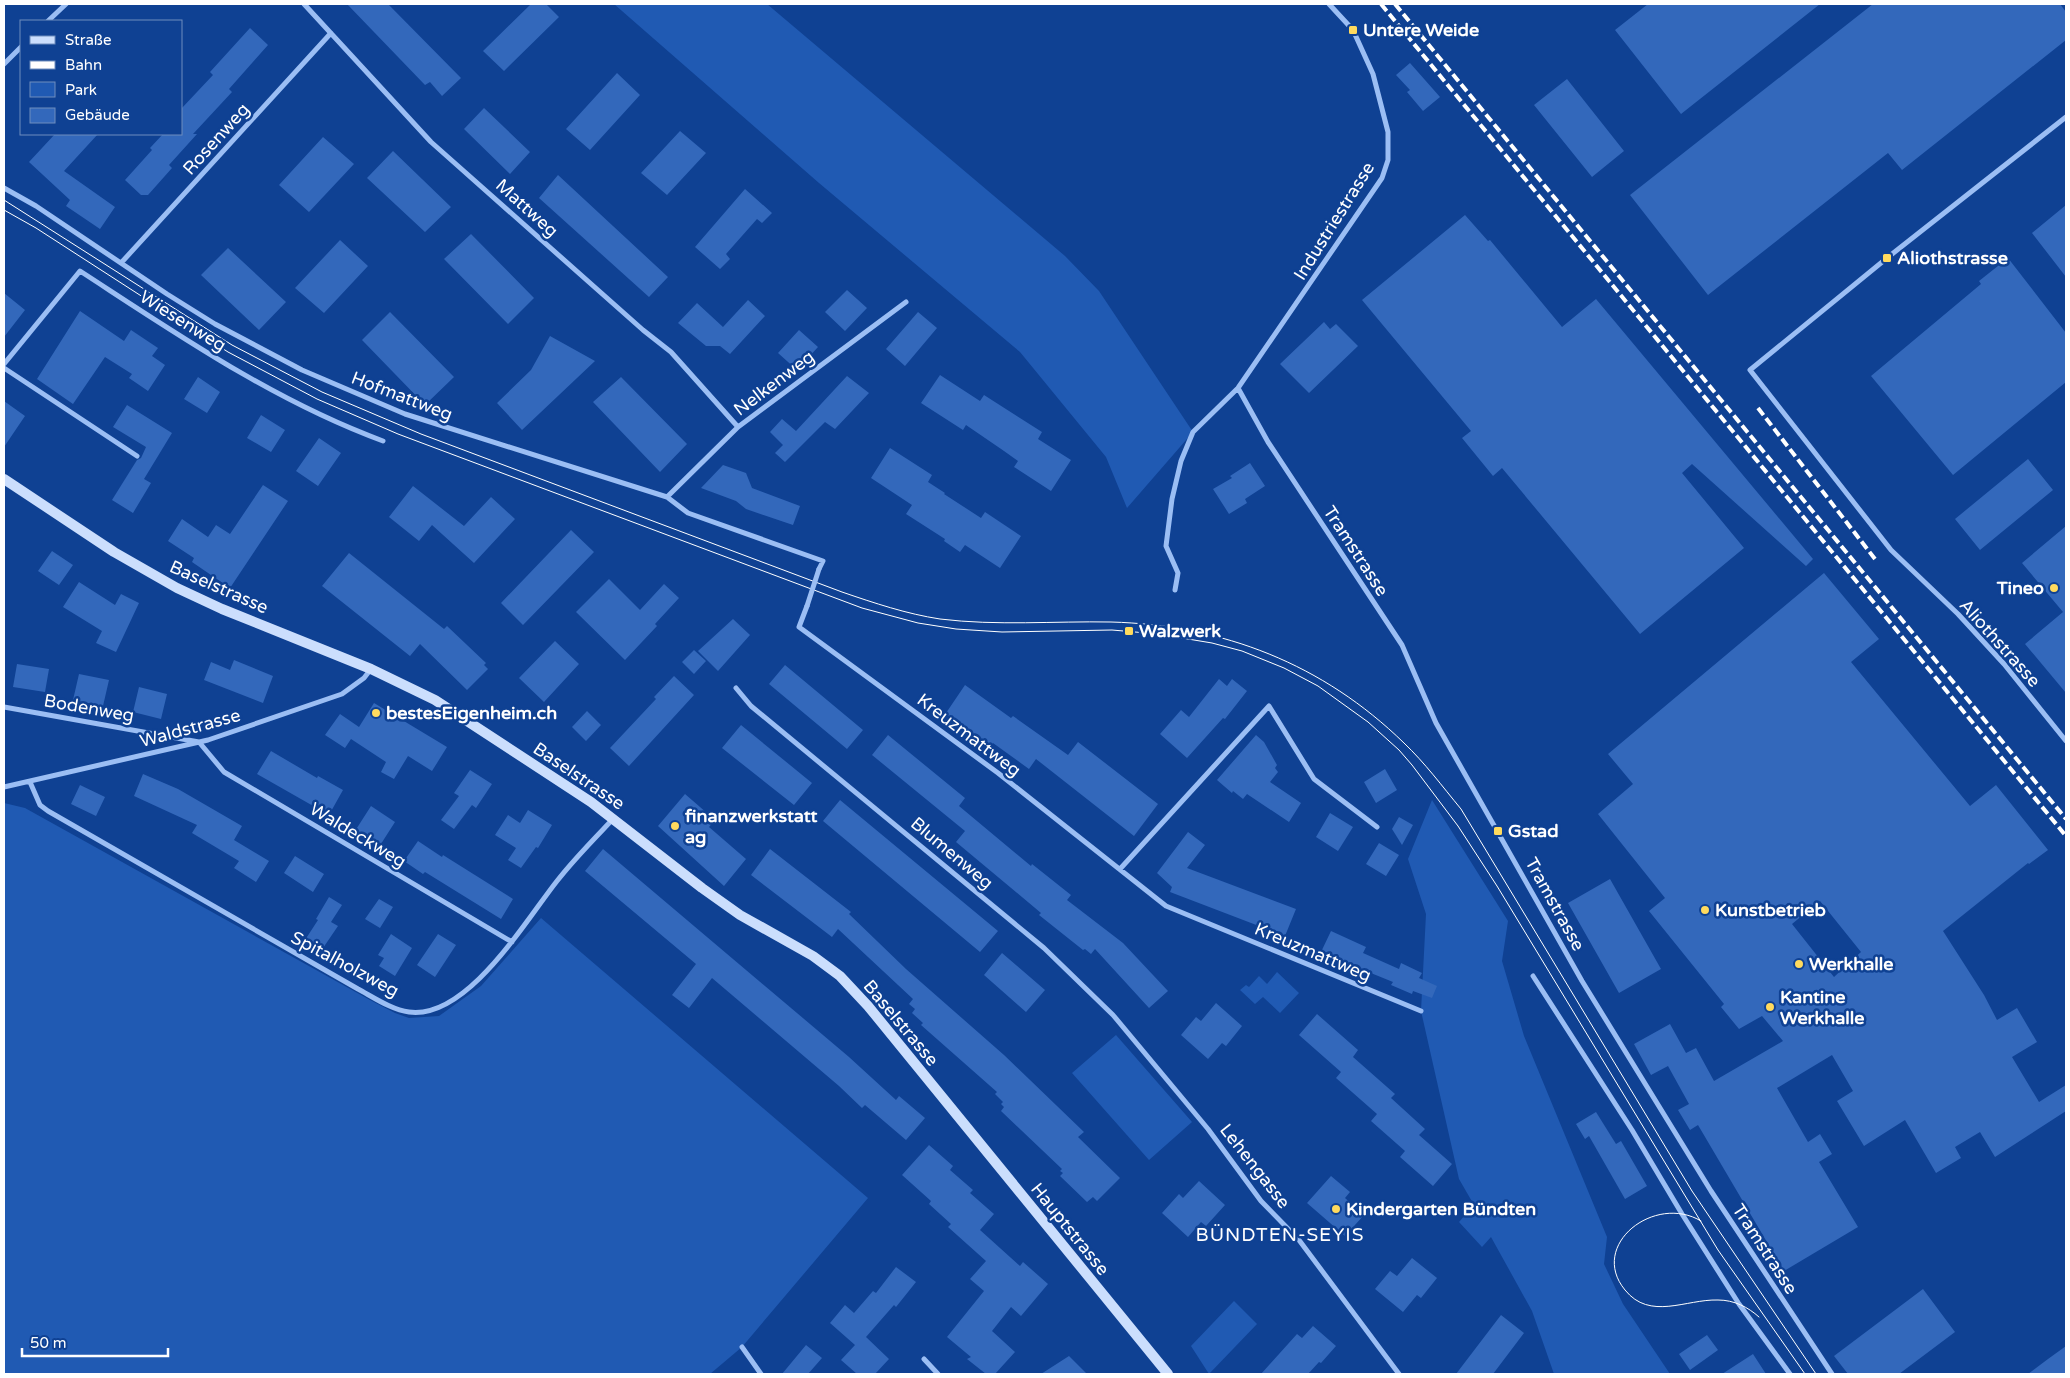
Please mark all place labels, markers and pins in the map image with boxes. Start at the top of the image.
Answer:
place label: Untere Weide [1363,19,1479,41]
marker: Untere Weide [1347,24,1359,36]
place label: Aliothstrasse [1897,247,2008,269]
marker: Aliothstrasse [1881,252,1893,264]
place label: Tineo [1996,577,2044,599]
marker: Tineo [2048,582,2060,594]
place label: Walzwerk [1139,620,1221,642]
marker: Walzwerk [1123,625,1135,637]
place label: bestesEigenheim.ch [386,702,557,724]
marker: bestesEigenheim.ch [370,707,382,719]
place label: finanzwerkstatt ag [685,805,818,848]
marker: finanzwerkstatt ag [669,820,681,832]
place label: Gstad [1508,820,1559,842]
marker: Gstad [1492,825,1504,837]
place label: Kunstbetrieb [1715,899,1826,921]
marker: Kunstbetrieb [1699,904,1711,916]
place label: Werkhalle [1809,953,1894,975]
marker: Werkhalle [1793,958,1805,970]
place label: Kantine Werkhalle [1780,986,1865,1029]
marker: Kantine Werkhalle [1764,1001,1776,1013]
place label: Kindergarten Bündten [1346,1198,1536,1220]
marker: Kindergarten Bündten [1330,1203,1342,1215]

